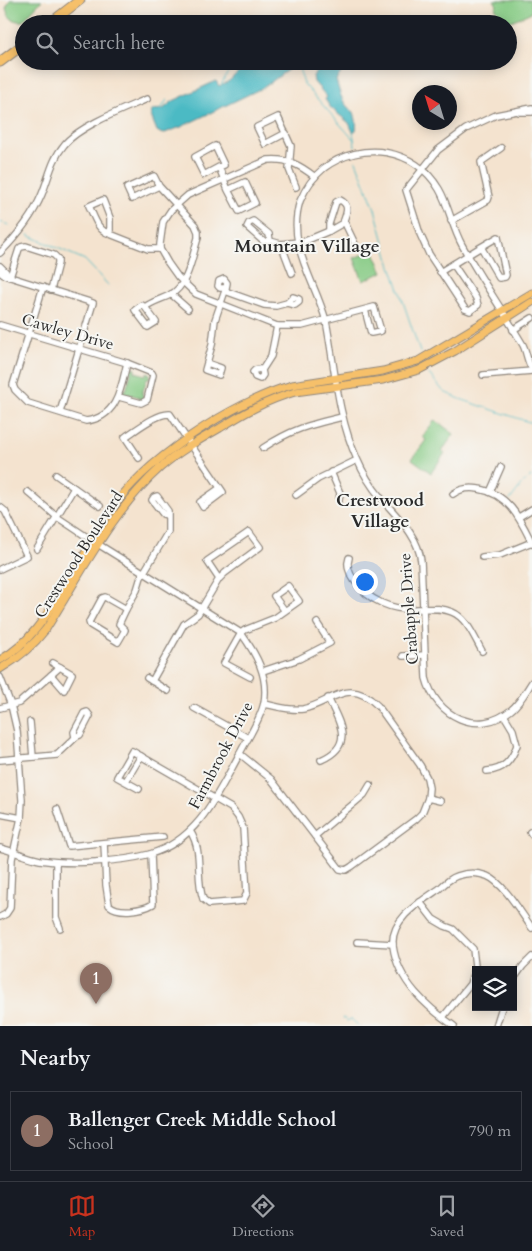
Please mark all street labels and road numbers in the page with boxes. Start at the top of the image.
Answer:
street label: Cawley Drive [19,308,116,356]
street label: Crestwood Boulevard [29,486,129,622]
street label: Crabapple Drive [394,552,424,665]
street label: Farmbrook Drive [183,698,258,813]

